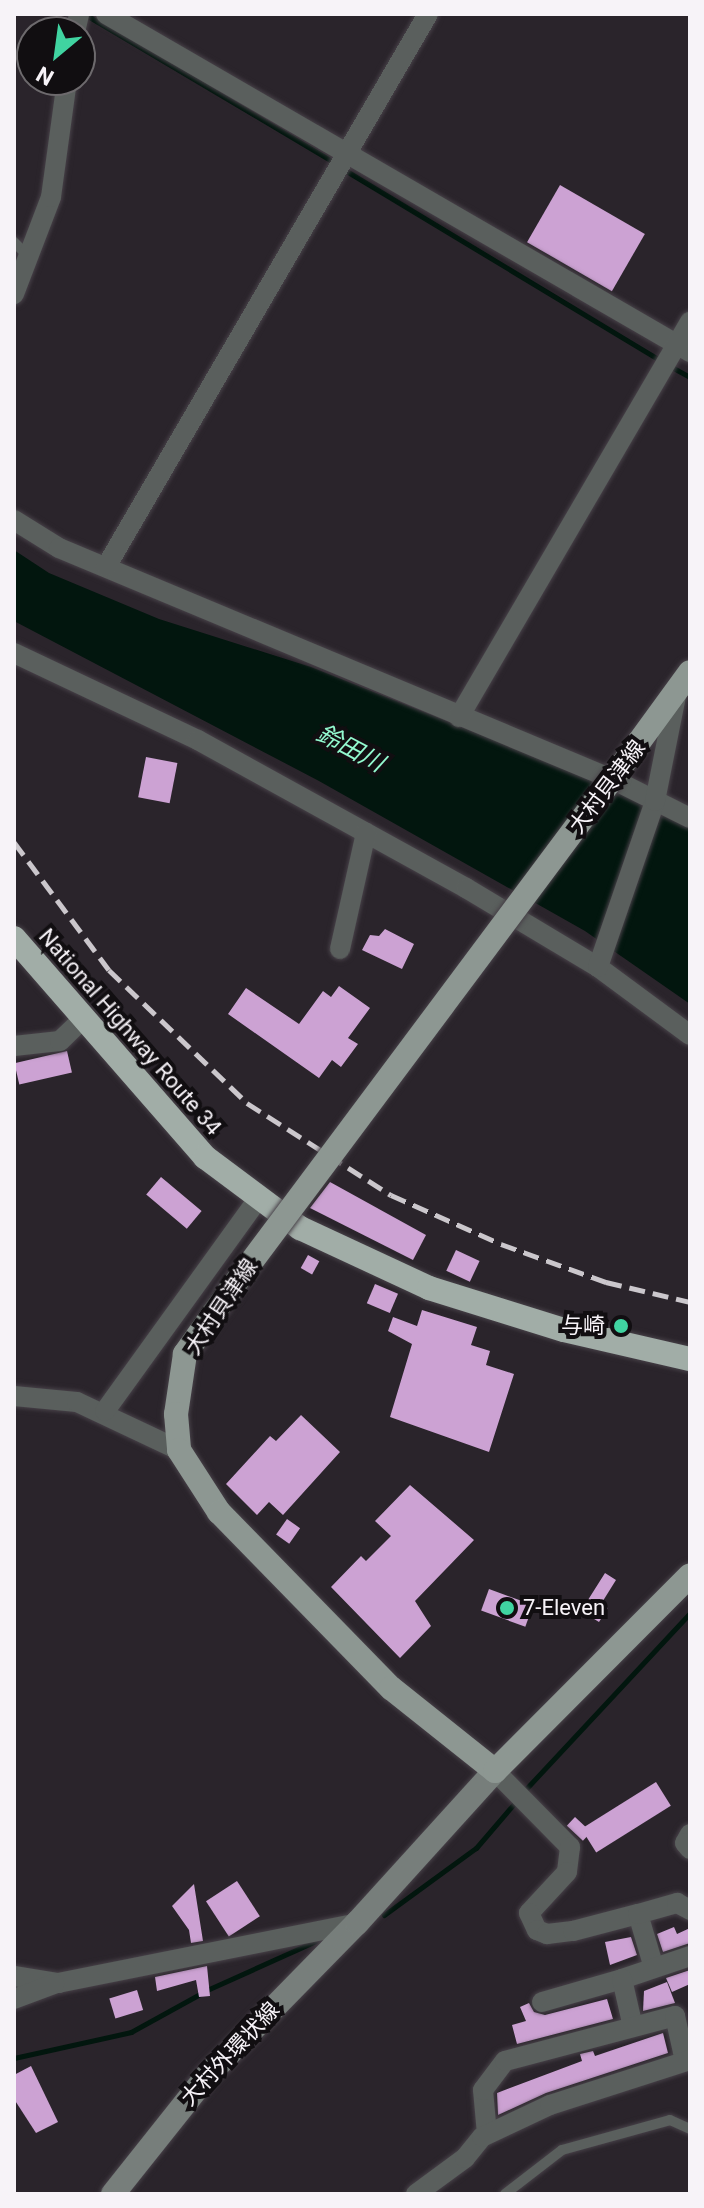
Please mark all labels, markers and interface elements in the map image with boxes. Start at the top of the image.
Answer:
north arrow [16,16,96,96]
text: N [32,61,58,90]
water label: 鈴田川 [311,719,389,779]
street label: 大村貝津線 [563,735,651,839]
street label: National Highway Route 34 [33,923,227,1141]
street label: 大村貝津線 [179,1254,263,1360]
place label: 与崎 [561,1313,605,1339]
marker: 与崎 [612,1317,630,1335]
place label: 7-Eleven [523,1595,605,1621]
marker: 7-Eleven [498,1599,516,1617]
street label: 大村外環状線 [175,1997,285,2111]

